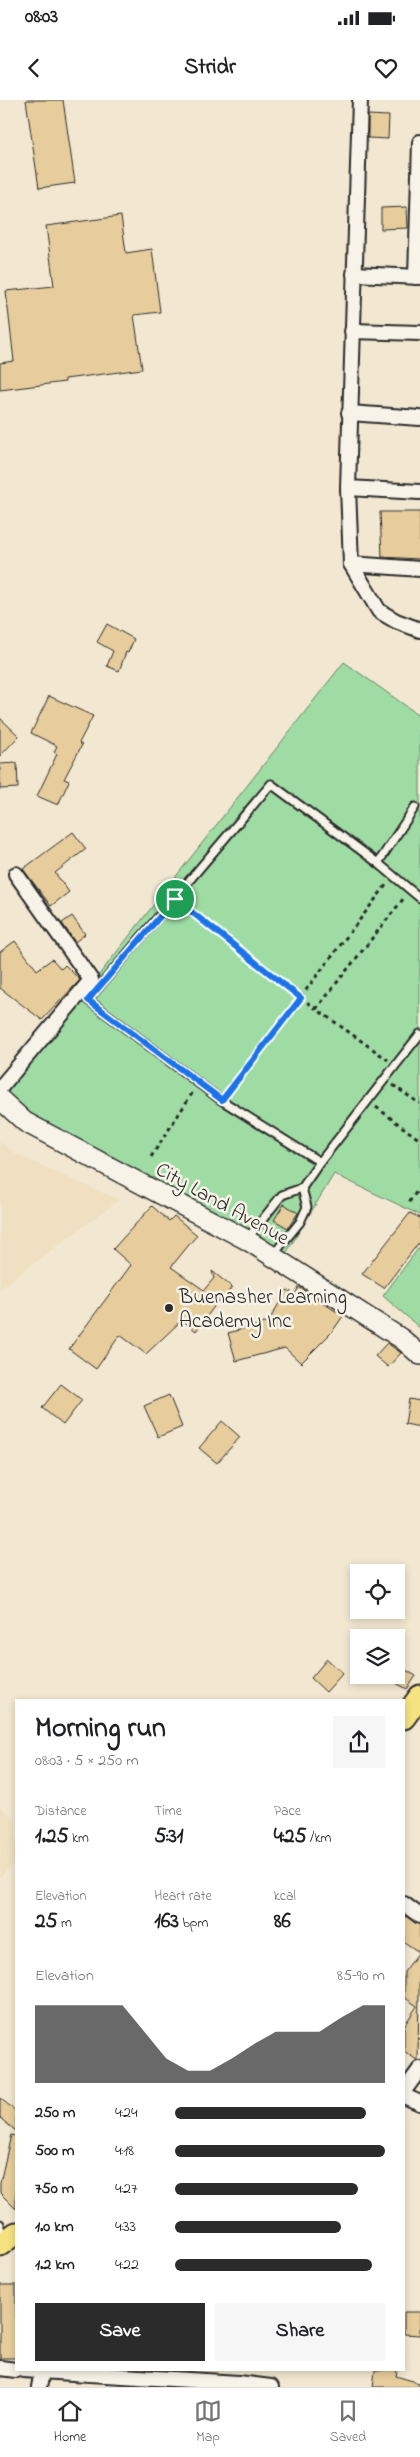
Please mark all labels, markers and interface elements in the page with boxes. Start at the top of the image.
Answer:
text: 08:03 [25,4,58,31]
text: Stridr [184,52,236,84]
icon: back [20,54,48,82]
icon: heart [372,54,400,82]
pin [154,878,196,920]
icon: arrive [161,885,189,913]
street label: City Land Avenue [149,1156,295,1256]
place label: Buenasher Learning Academy Inc [178,1283,347,1339]
marker: Buenasher Learning Academy Inc [163,1302,175,1314]
map controls [350,1564,405,1684]
button: locate [350,1564,405,1619]
button: layers [350,1629,405,1684]
text: Morning run [35,1709,166,1750]
button: share [333,1716,385,1768]
text: 08:03 · 5 × 250 m [35,1749,139,1773]
text: Distance [35,1801,87,1822]
text: Time [154,1801,182,1822]
text: Pace [274,1801,301,1822]
text: 1.25 [35,1822,68,1852]
text: 5:31 [154,1822,183,1852]
text: 4:25 [274,1822,307,1852]
text: km [68,1828,89,1849]
text: /km [307,1828,331,1849]
text: Elevation [35,1886,86,1907]
text: Heart rate [154,1886,212,1907]
text: kcal [274,1886,296,1907]
text: 25 [35,1907,57,1937]
text: 163 [154,1907,179,1937]
text: 86 [274,1907,291,1937]
text: m [57,1913,72,1934]
text: bpm [179,1913,208,1934]
text: Elevation [35,1964,94,1988]
text: 85–90 m [337,1964,385,1988]
text: 250 m [35,2101,75,2125]
text: 4:24 [115,2101,138,2125]
text: 500 m [35,2139,74,2163]
text: 4:18 [115,2139,134,2163]
text: 750 m [35,2177,74,2201]
text: 4:27 [115,2177,138,2201]
text: 1.0 km [35,2215,74,2239]
text: 4:33 [115,2215,136,2239]
text: 1.2 km [35,2253,75,2277]
text: 4:22 [115,2253,139,2277]
button: Save [35,2303,205,2361]
button: Share [215,2303,385,2361]
tab: Home [54,2397,86,2448]
tab: Map [194,2397,222,2448]
tab: Saved [330,2397,366,2448]

